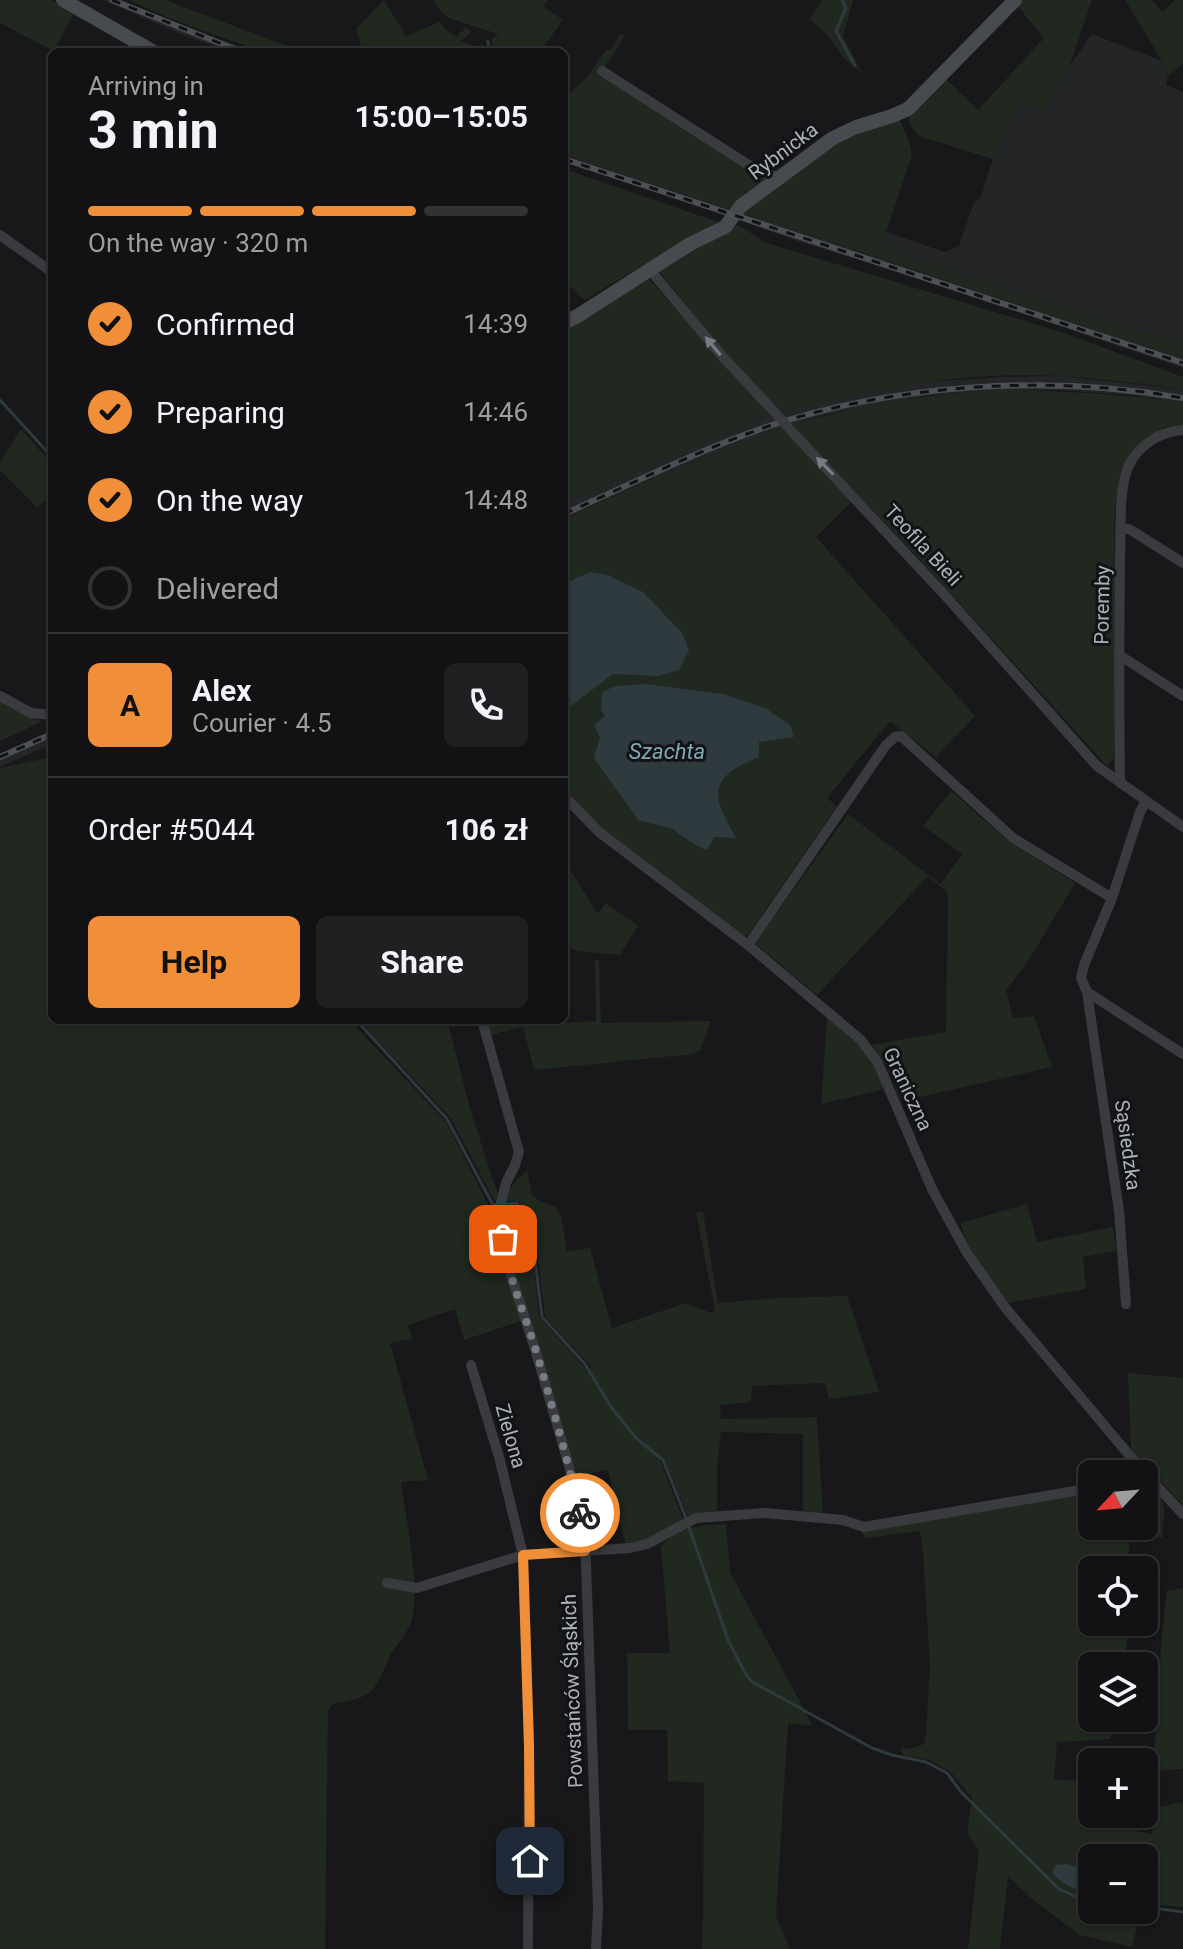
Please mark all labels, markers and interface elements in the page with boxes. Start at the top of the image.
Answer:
text: Arriving in [88,71,204,101]
text: 15:00–15:05 [354,99,528,134]
text: 3 min [88,100,219,161]
street label: Rybnicka [744,117,822,185]
text: On the way · 320 m [88,228,308,258]
icon: check [88,302,132,346]
text: Confirmed [156,307,295,342]
text: 14:39 [463,309,528,339]
one-way arrow [705,336,722,356]
icon: check [88,390,132,434]
text: Preparing [156,395,285,430]
text: 14:46 [463,397,528,427]
one-way arrow [816,457,834,476]
icon: check [88,478,132,522]
text: On the way [156,483,303,518]
text: 14:48 [463,485,528,515]
street label: Teofila Bieli [879,499,967,591]
street label: Poremby [1089,565,1115,645]
text: Delivered [156,571,279,606]
button: phone [444,663,528,747]
text: Alex [192,673,252,708]
text: A [120,688,140,723]
text: Courier · 4.5 [192,708,332,738]
water label: Szachta [629,739,705,764]
text: Order #5044 [88,812,255,847]
text: 106 zł [444,812,528,847]
button: Help [88,916,300,1008]
button: Share [316,916,528,1008]
street label: Graniczna [878,1044,938,1134]
street label: Sąsiedzka [1110,1098,1146,1192]
pin [469,1205,537,1273]
icon: bag [481,1217,525,1261]
street label: Zielona [490,1401,532,1471]
north arrow [1078,1460,1158,1540]
map controls [1078,1460,1158,1924]
courier [540,1473,620,1553]
icon: bike [558,1491,602,1535]
button: locate [1078,1556,1158,1636]
street label: Powstańców Śląskich [557,1594,587,1788]
button: layers [1078,1652,1158,1732]
button: + [1078,1748,1158,1828]
pin [496,1827,564,1895]
icon: home [508,1839,552,1883]
button: − [1078,1844,1158,1924]

